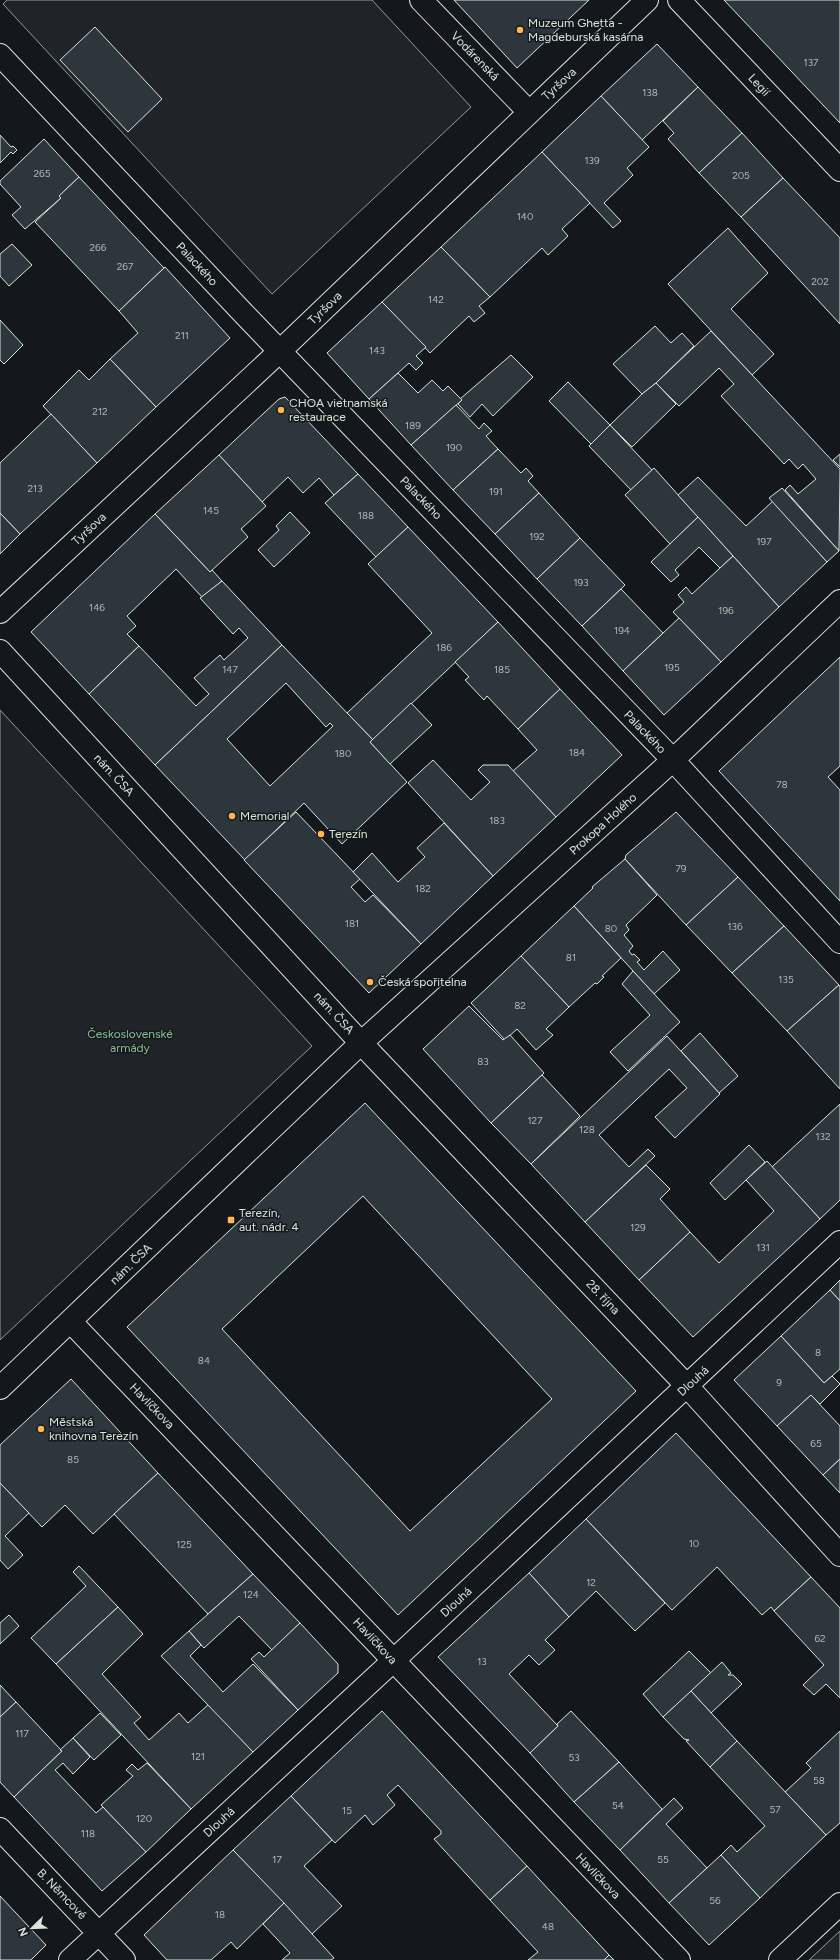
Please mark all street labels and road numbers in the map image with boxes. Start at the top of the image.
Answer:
street label: Vodárenská [448,29,502,83]
street label: Tyršova [539,65,579,103]
street label: Legií [745,71,774,100]
street label: Palackého [173,239,221,289]
street label: Tyršova [305,289,345,327]
street label: Palackého [397,474,445,522]
street label: Tyršova [69,510,109,548]
street label: Palackého [621,708,669,756]
street label: nám. ČSA [91,751,137,799]
street label: Prokopa Holého [567,790,640,858]
street label: nám. ČSA [311,989,357,1037]
street label: nám. ČSA [107,1241,155,1287]
street label: 28. října [583,1277,623,1317]
street label: Dlouhá [675,1363,711,1399]
street label: Havlíčkova [127,1380,177,1432]
street label: Dlouhá [438,1584,474,1620]
street label: Havlíčkova [350,1615,400,1667]
street label: Dlouhá [201,1804,237,1840]
street label: Havlíčkova [573,1850,623,1902]
street label: B. Němcové [34,1866,90,1922]

